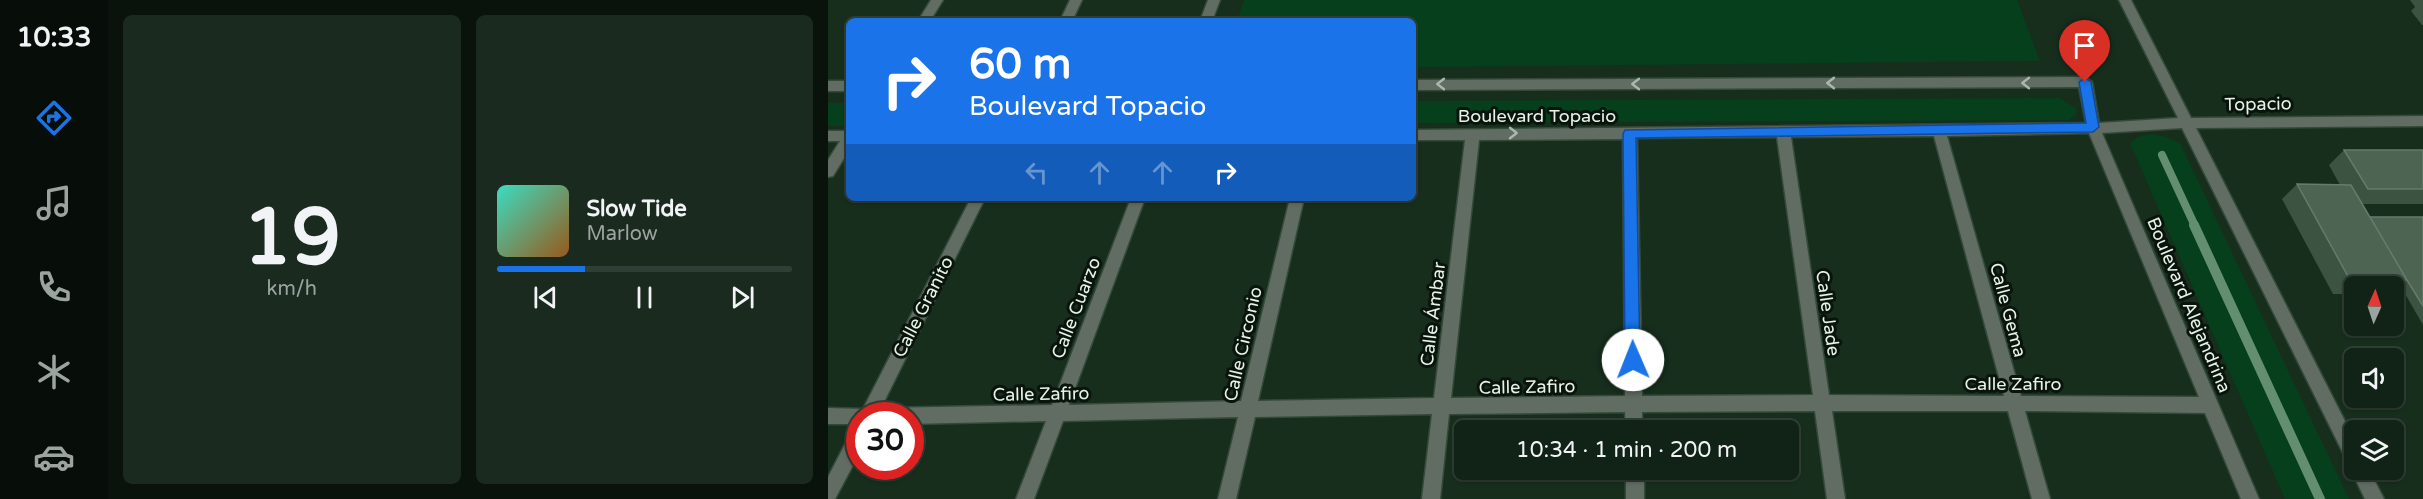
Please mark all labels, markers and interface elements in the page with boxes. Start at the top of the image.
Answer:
pin [2059,20,2110,82]
text: 10:33 [17,21,91,54]
icon: arrive [2068,29,2101,62]
text: 60 m [969,39,1071,90]
icon: right [870,42,948,120]
one-way arrow [1827,77,1836,89]
one-way arrow [2022,77,2031,89]
one-way arrow [1437,78,1446,90]
one-way arrow [1632,78,1641,90]
text: Boulevard Topacio [969,90,1207,123]
street label: Topacio [2224,92,2292,116]
icon: directions [33,97,75,139]
street label: Boulevard Topacio [1458,105,1616,127]
one-way arrow [1509,127,1518,139]
icon: left [1020,156,1053,189]
icon: ahead [1083,156,1116,189]
icon: ahead [1146,156,1179,189]
icon: right [1209,156,1242,189]
icon: music [33,182,75,224]
text: 19 [243,191,341,285]
text: Slow Tide [587,196,687,222]
street label: Boulevard Alejandrina [2142,214,2236,396]
text: Marlow [587,222,658,246]
street label: Calle Granito [888,253,958,361]
street label: Calle Cuarzo [1047,254,1105,362]
street label: Calle Gema [1985,260,2031,360]
street label: Calle Ámbar [1416,261,1450,367]
icon: phone [33,266,75,308]
street label: Calle Jade [1811,269,1845,357]
north arrow [2344,276,2404,336]
map controls [2344,276,2404,480]
text: km/h [267,277,317,301]
icon: previous [529,281,562,314]
icon: pause [628,281,661,314]
icon: next [726,281,759,314]
street label: Calle Circonio [1219,285,1267,403]
position arrow [1601,328,1665,392]
button: sound [2344,348,2404,408]
icon: climate [33,351,75,393]
street label: Calle Zafiro [1965,373,2061,395]
street label: Calle Zafiro [1478,375,1576,399]
street label: Calle Zafiro [992,382,1090,406]
speed limit sign: 30 [846,402,924,480]
button: layers [2344,420,2404,480]
icon: car [33,436,75,478]
text: 10:34 · 1 min · 200 m [1516,437,1737,463]

